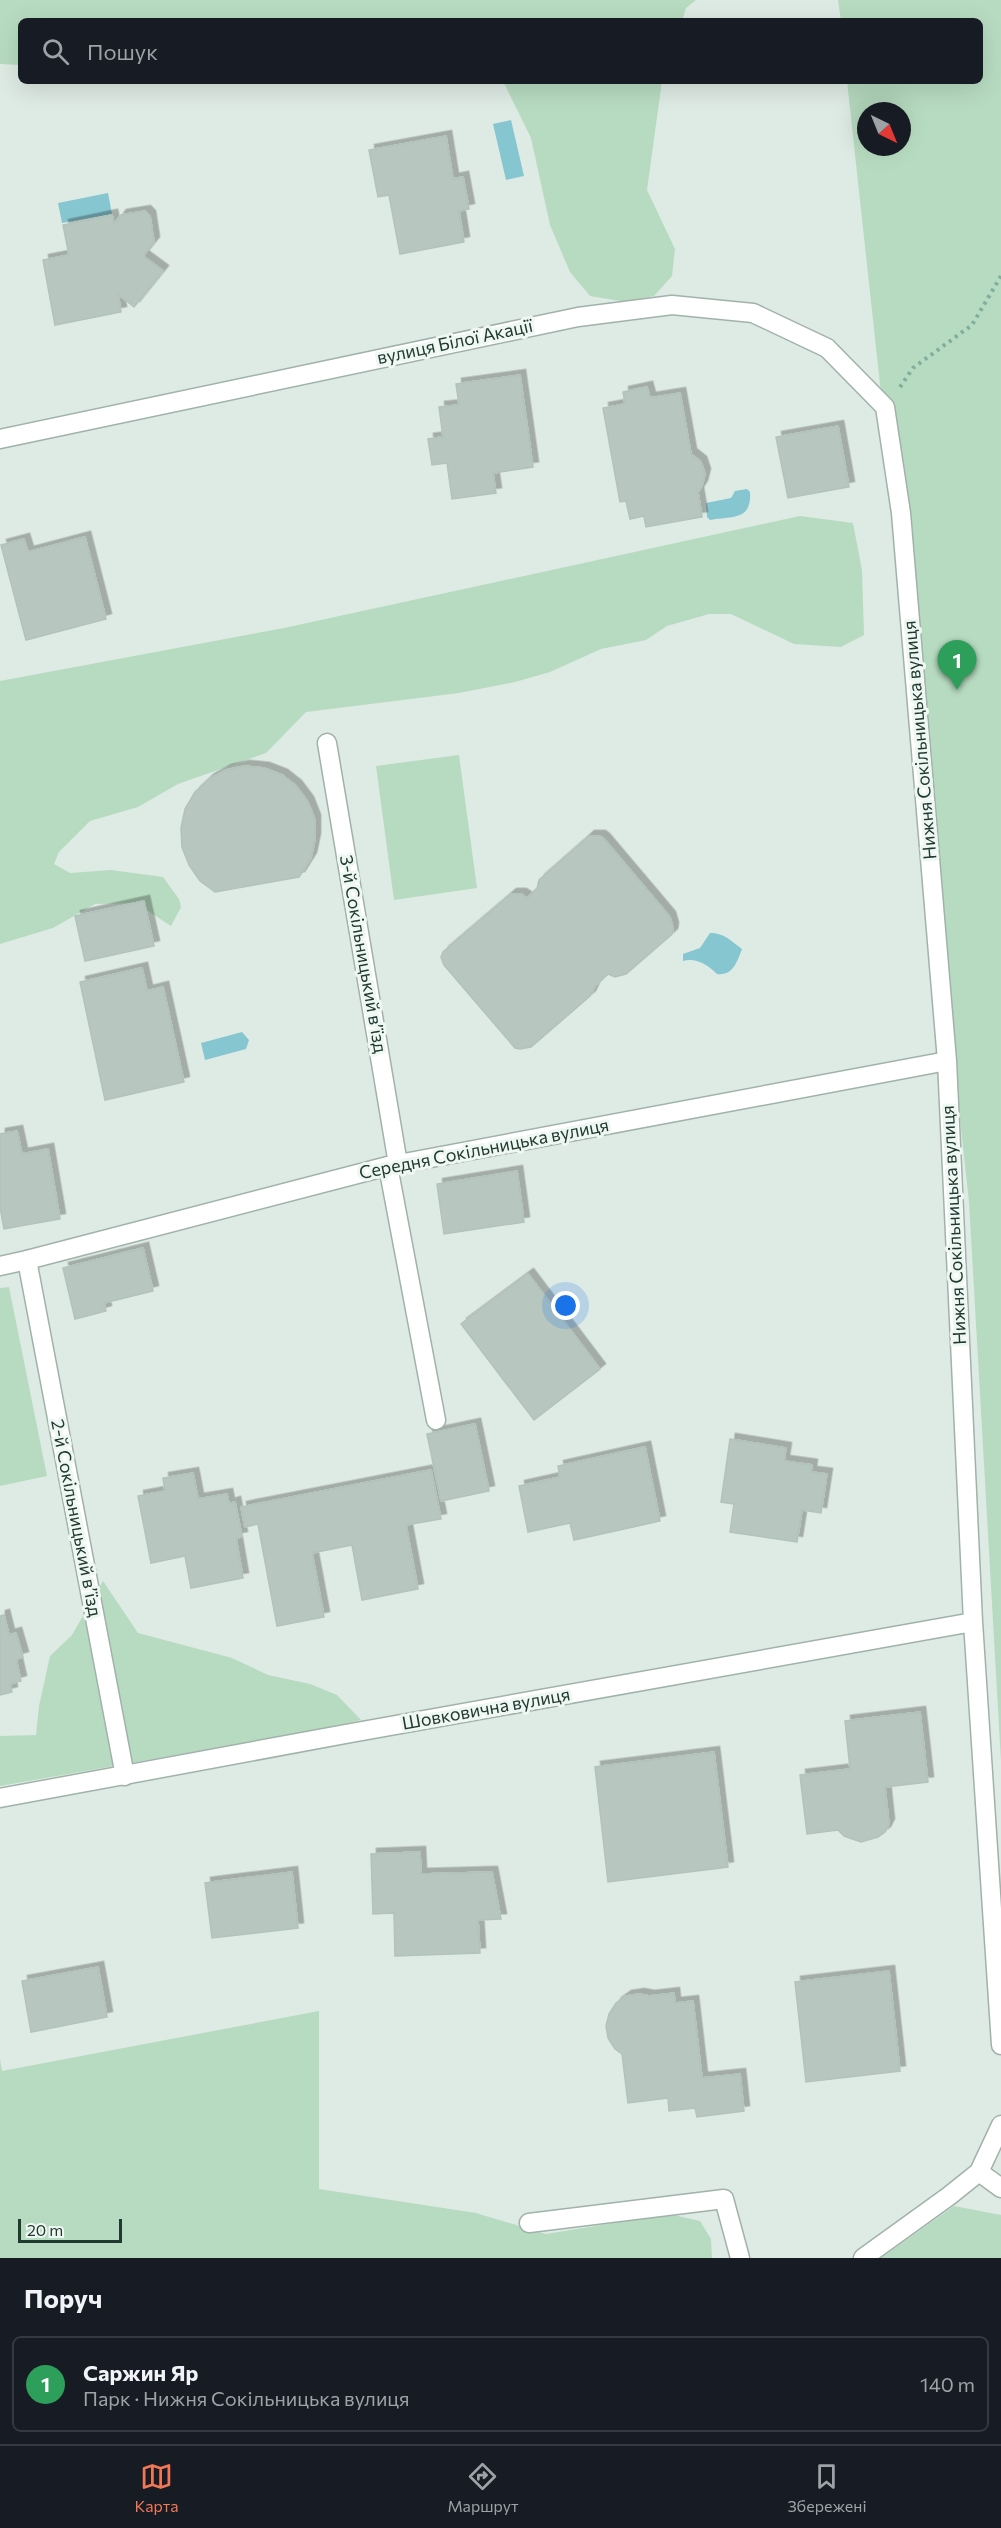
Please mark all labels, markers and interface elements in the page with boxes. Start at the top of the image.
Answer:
search box [18,18,983,84]
icon: search [39,35,72,68]
text: Пошук [87,38,158,65]
north arrow [857,102,911,156]
street label: вулиця Білої Акації [375,314,535,368]
street label: Нижня Сокільницька вулиця [898,620,940,860]
pin: 1 [938,640,976,690]
street label: 3-й Сокільницький в’їзд [336,853,392,1055]
street label: Нижня Сокільницька вулиця [936,1105,970,1345]
street label: Середня Сокільницька вулиця [357,1113,611,1183]
your location [551,1291,580,1320]
street label: 2-й Сокільницький в’їзд [47,1417,107,1619]
street label: Шовковична вулиця [400,1682,572,1734]
scale bar [18,2216,122,2244]
text: 20 m [27,2220,63,2239]
text: Поруч [24,2282,102,2313]
text: Саржин Яр [83,2359,199,2386]
text: 1 [41,2372,50,2396]
text: 140 m [920,2372,975,2396]
text: Парк · Нижня Сокільницька вулиця [83,2386,410,2410]
tab: Карта [134,2460,179,2515]
tab: Маршрут [447,2460,519,2515]
tab: Збережені [787,2460,867,2515]

